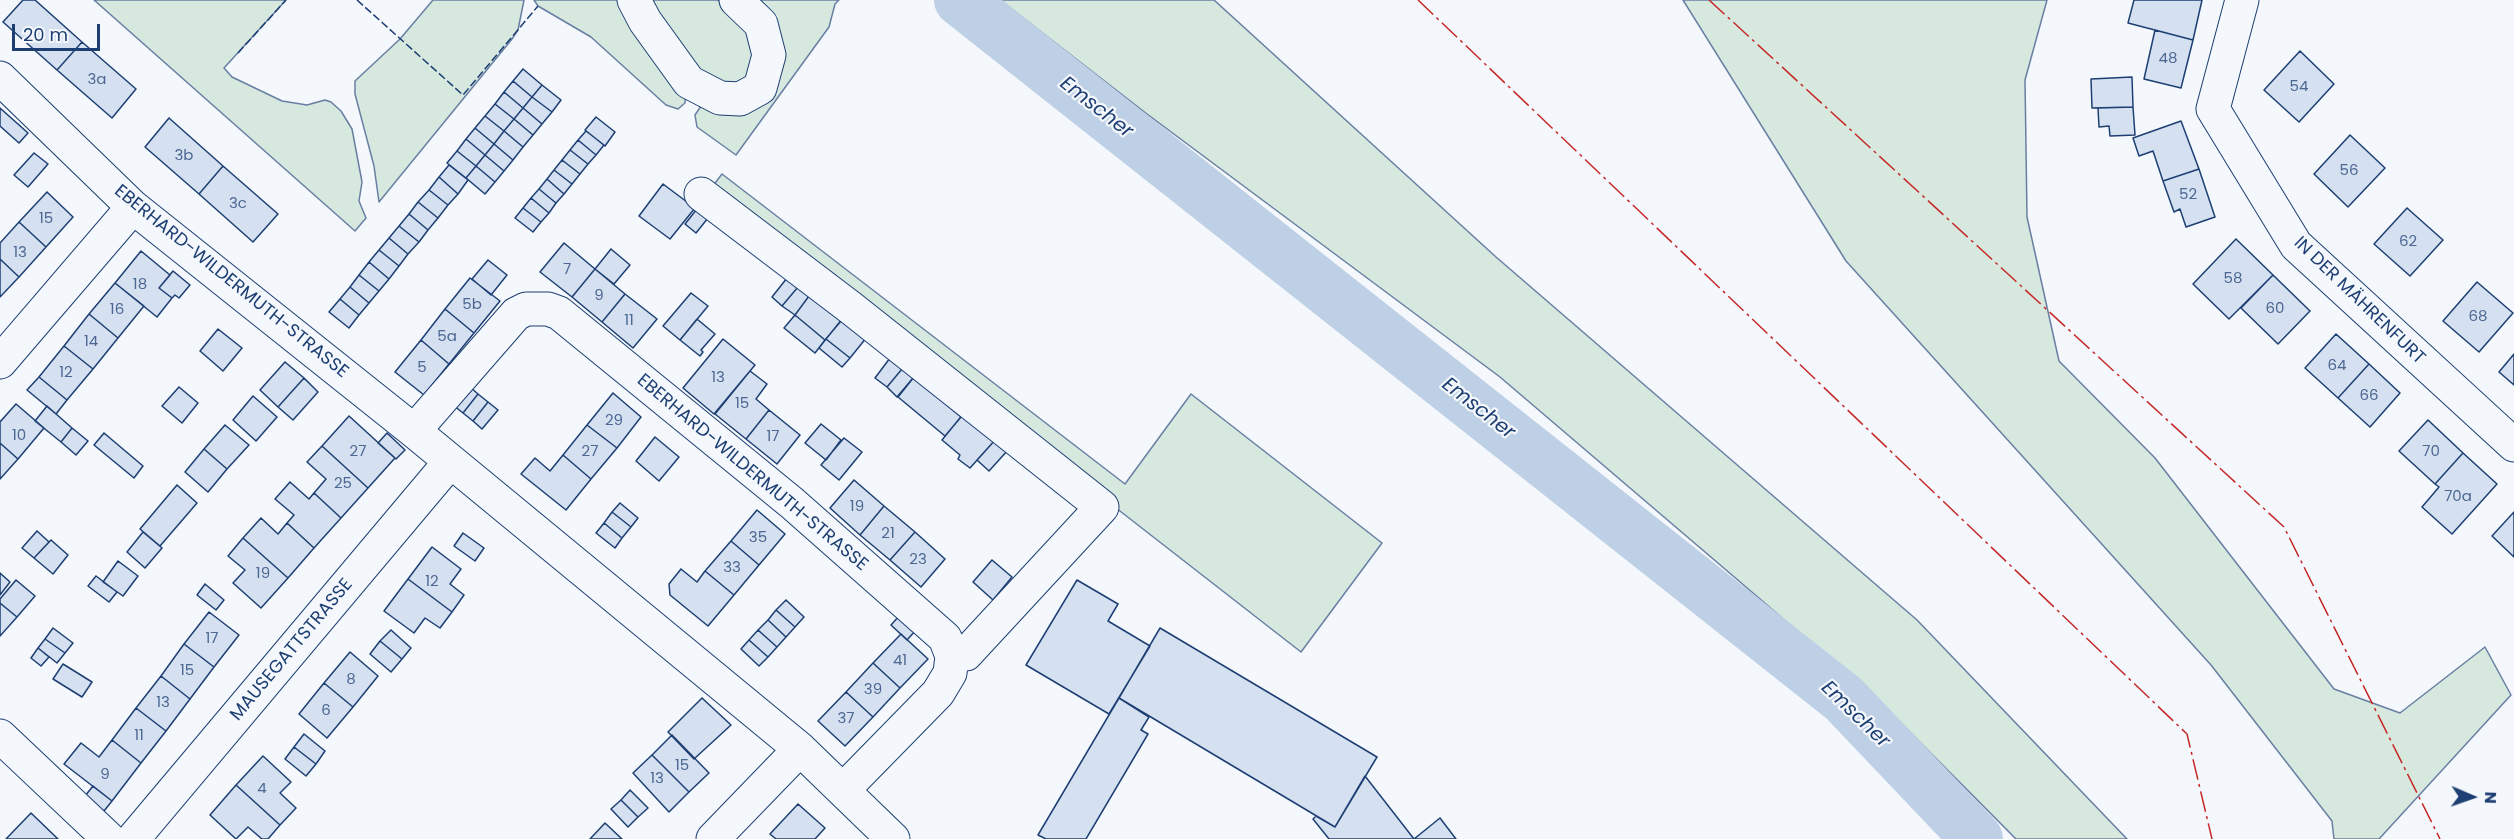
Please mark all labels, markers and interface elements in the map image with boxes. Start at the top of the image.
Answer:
scale bar [15,12,104,50]
text: 20 m [23,22,68,47]
house number: 48 [2159,50,2177,68]
house number: 3a [88,71,106,89]
water label: Emscher [1055,72,1137,144]
house number: 54 [2290,78,2308,96]
house number: 3b [175,147,193,165]
house number: 56 [2340,162,2358,180]
street label: EBERHARD-WILDERMUTH-STRASSE [110,181,352,383]
house number: 52 [2179,186,2197,204]
house number: 3c [229,195,247,213]
house number: 15 [39,210,53,228]
street label: IN DER MÄHRENFURT [2289,233,2429,369]
house number: 62 [2399,233,2417,251]
house number: 13 [13,244,27,262]
house number: 7 [563,261,571,279]
house number: 58 [2224,270,2242,288]
house number: 18 [133,276,147,294]
house number: 9 [594,287,604,305]
house number: 5b [462,296,482,314]
house number: 60 [2266,300,2284,318]
house number: 16 [110,301,124,319]
house number: 68 [2469,308,2487,326]
house number: 11 [624,312,634,330]
house number: 5a [437,328,457,346]
house number: 14 [84,333,98,351]
house number: 64 [2328,357,2346,375]
house number: 5 [417,359,427,377]
house number: 12 [59,364,73,382]
house number: 13 [711,369,725,387]
street label: EBERHARD-WILDERMUTH-STRASSE [632,370,872,576]
water label: Emscher [1437,373,1519,445]
house number: 66 [2359,387,2379,405]
house number: 15 [735,395,749,413]
house number: 29 [605,412,623,430]
house number: 10 [12,427,26,445]
house number: 17 [767,428,779,446]
house number: 27 [350,443,366,461]
house number: 27 [582,443,598,461]
house number: 70 [2422,443,2440,461]
house number: 25 [334,475,352,493]
house number: 70a [2444,488,2472,506]
house number: 19 [850,498,864,516]
house number: 21 [881,525,895,543]
house number: 35 [749,529,767,547]
house number: 23 [909,551,927,569]
house number: 33 [723,559,741,577]
house number: 19 [256,565,270,583]
house number: 12 [425,573,439,591]
street label: MAUSEGATTSTRASSE [226,575,358,725]
house number: 17 [206,630,218,648]
house number: 41 [893,652,907,670]
house number: 15 [180,662,194,680]
house number: 8 [346,671,356,689]
water label: Emscher [1816,676,1894,754]
house number: 39 [864,681,882,699]
house number: 13 [156,694,170,712]
house number: 6 [321,702,331,720]
house number: 37 [837,710,855,728]
house number: 11 [134,727,144,745]
house number: 15 [675,757,689,775]
house number: 9 [100,766,110,784]
north arrow [2442,767,2502,827]
house number: 13 [650,770,664,788]
house number: 4 [257,780,267,798]
text: N [2479,791,2502,804]

